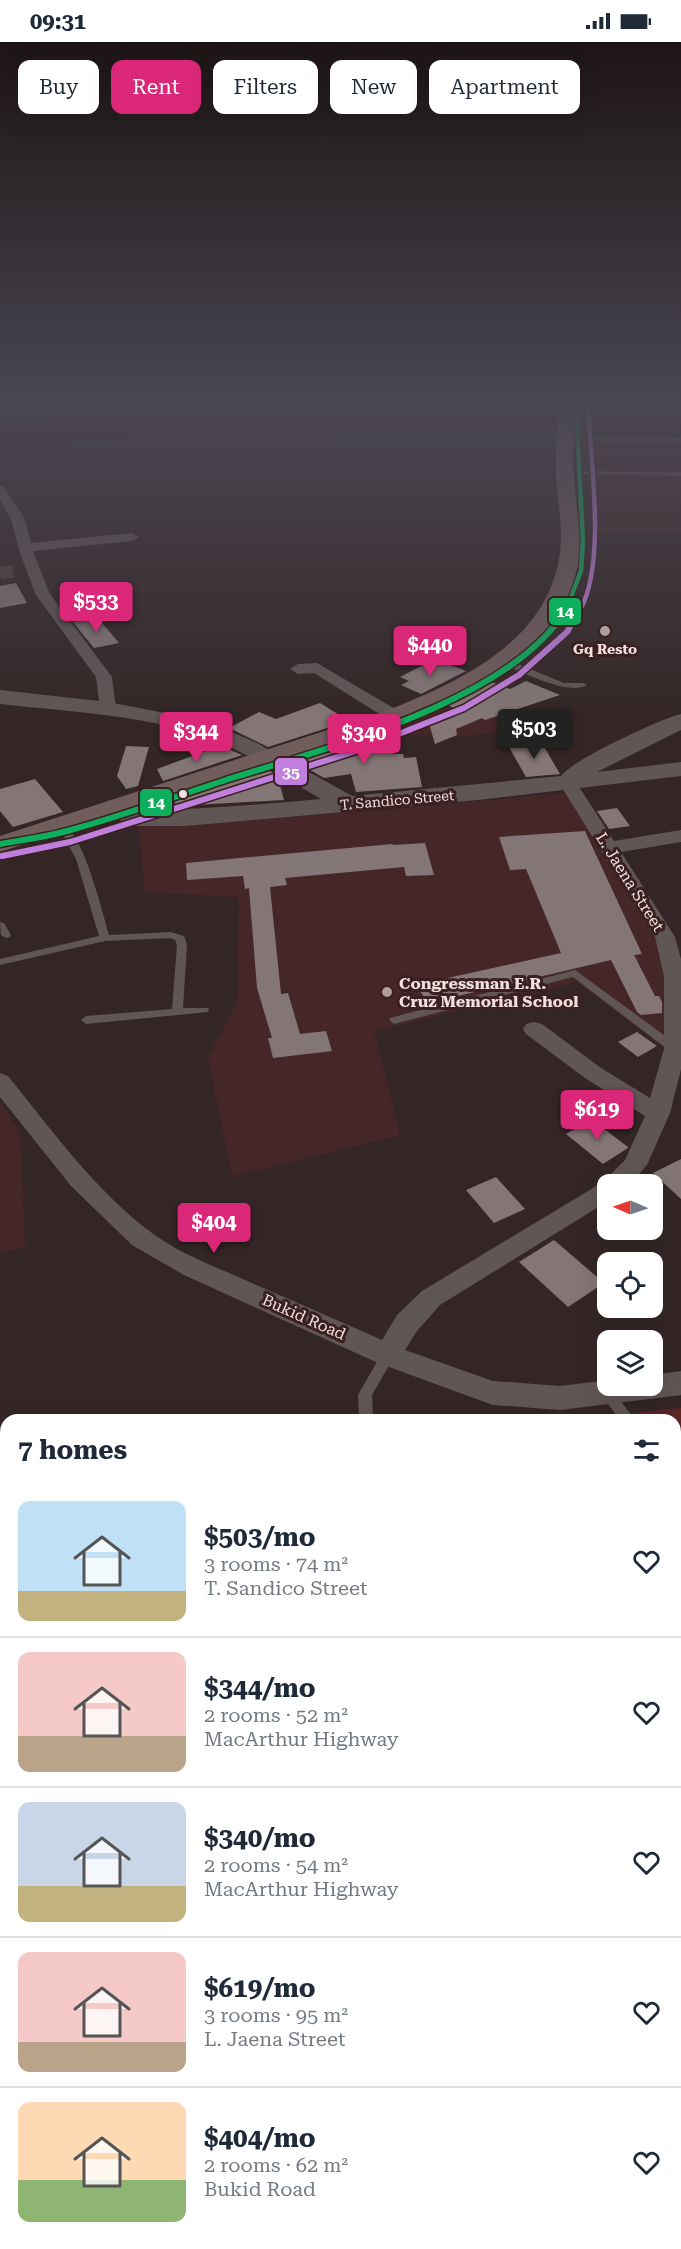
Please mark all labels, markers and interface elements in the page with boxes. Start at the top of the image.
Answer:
text: 09:31 [30,9,86,34]
chip: Buy [18,60,99,114]
chip: Rent [111,60,201,114]
chip: Filters [213,60,318,114]
chip: New [330,60,417,114]
chip: Apartment [429,60,580,114]
pin: $533 [60,582,132,633]
text: $533 [74,589,118,613]
line badge: 14 [548,597,582,626]
text: 14 [556,602,574,621]
marker: Gq Resto [598,624,612,638]
pin: $440 [394,626,466,677]
text: $440 [408,633,452,657]
place label: Gq Resto [573,641,637,657]
pin: $503 [498,709,570,760]
pin: $344 [160,712,232,763]
pin: $340 [328,714,400,765]
text: $503 [512,716,556,740]
text: $344 [174,719,218,743]
text: $340 [342,721,386,745]
line badge: 35 [274,757,308,786]
text: 35 [282,763,300,782]
street label: T. Sandico Street [339,787,455,813]
line badge: 14 [139,788,173,817]
unlabelled marker [177,788,189,800]
text: 14 [147,793,165,812]
street label: L. Jaena Street [592,829,668,935]
place label: Congressman E.R. Cruz Memorial School [399,974,579,1011]
marker: Congressman E.R. Cruz Memorial School [380,985,394,999]
pin: $619 [561,1090,633,1141]
text: $619 [575,1097,619,1121]
north arrow [597,1174,663,1240]
map controls [597,1174,663,1396]
pin: $404 [178,1203,250,1254]
text: $404 [192,1210,236,1234]
button: locate [597,1252,663,1318]
street label: Bukid Road [259,1290,349,1344]
button: layers [597,1330,663,1396]
icon: filters [630,1434,663,1467]
text: 7 homes [18,1435,127,1465]
text: $503/mo [204,1522,316,1552]
icon: home [66,1525,138,1597]
icon: heart [630,1545,663,1578]
text: 3 rooms · 74 m² [204,1552,348,1576]
text: T. Sandico Street [204,1576,368,1600]
text: $344/mo [204,1673,316,1703]
icon: home [66,1676,138,1748]
icon: heart [630,1696,663,1729]
text: 2 rooms · 52 m² [204,1703,348,1727]
text: MacArthur Highway [204,1727,399,1751]
text: $340/mo [204,1823,316,1853]
icon: home [66,1826,138,1898]
icon: heart [630,1846,663,1879]
text: 2 rooms · 54 m² [204,1853,348,1877]
text: MacArthur Highway [204,1877,399,1901]
text: $619/mo [204,1973,316,2003]
icon: home [66,1976,138,2048]
icon: heart [630,1996,663,2029]
text: 3 rooms · 95 m² [204,2003,348,2027]
text: L. Jaena Street [204,2027,345,2051]
text: $404/mo [204,2123,316,2153]
icon: home [66,2126,138,2198]
icon: heart [630,2146,663,2179]
text: 2 rooms · 62 m² [204,2153,348,2177]
text: Bukid Road [204,2177,316,2201]

